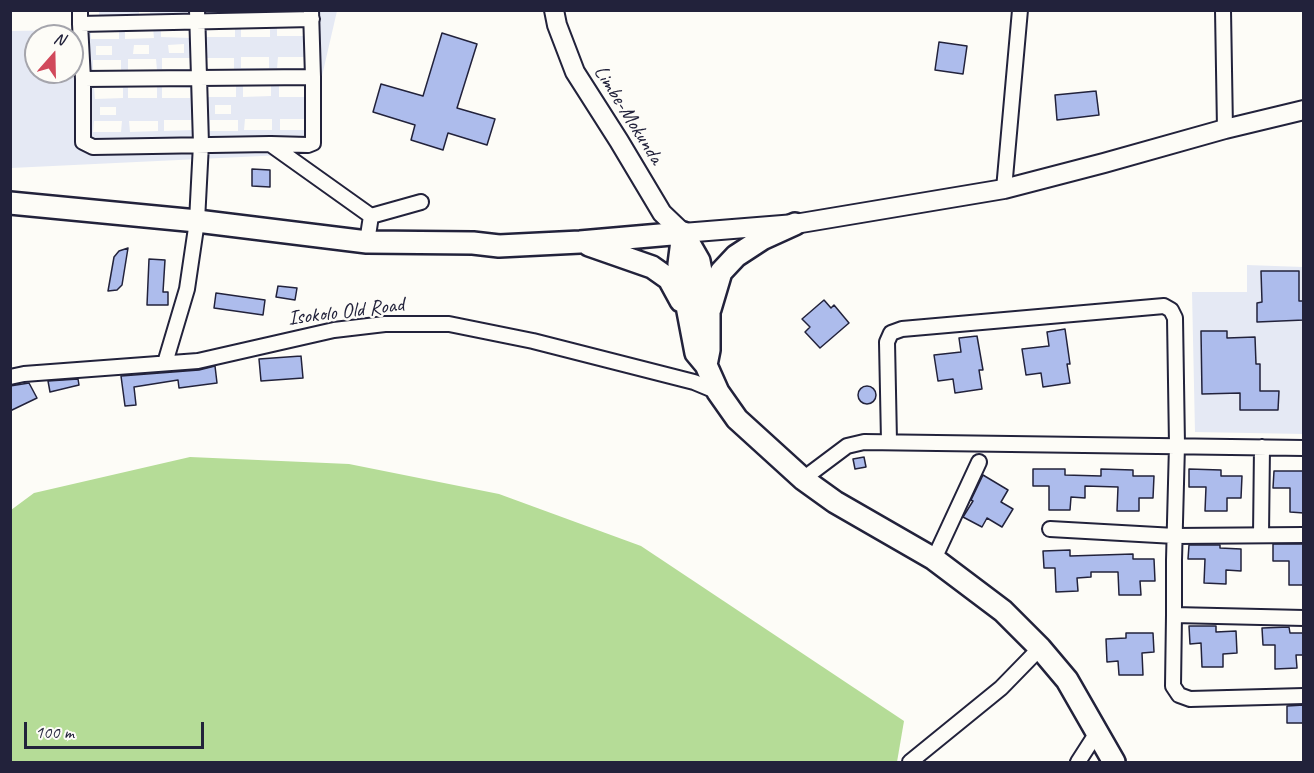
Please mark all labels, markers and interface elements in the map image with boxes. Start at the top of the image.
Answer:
north arrow [24,24,84,84]
text: N [51,28,68,50]
street label: Limbe-Mokunda [588,61,668,169]
street label: Isokolo Old Road [287,292,405,332]
scale bar [27,710,207,748]
text: 100 m [35,721,74,743]

